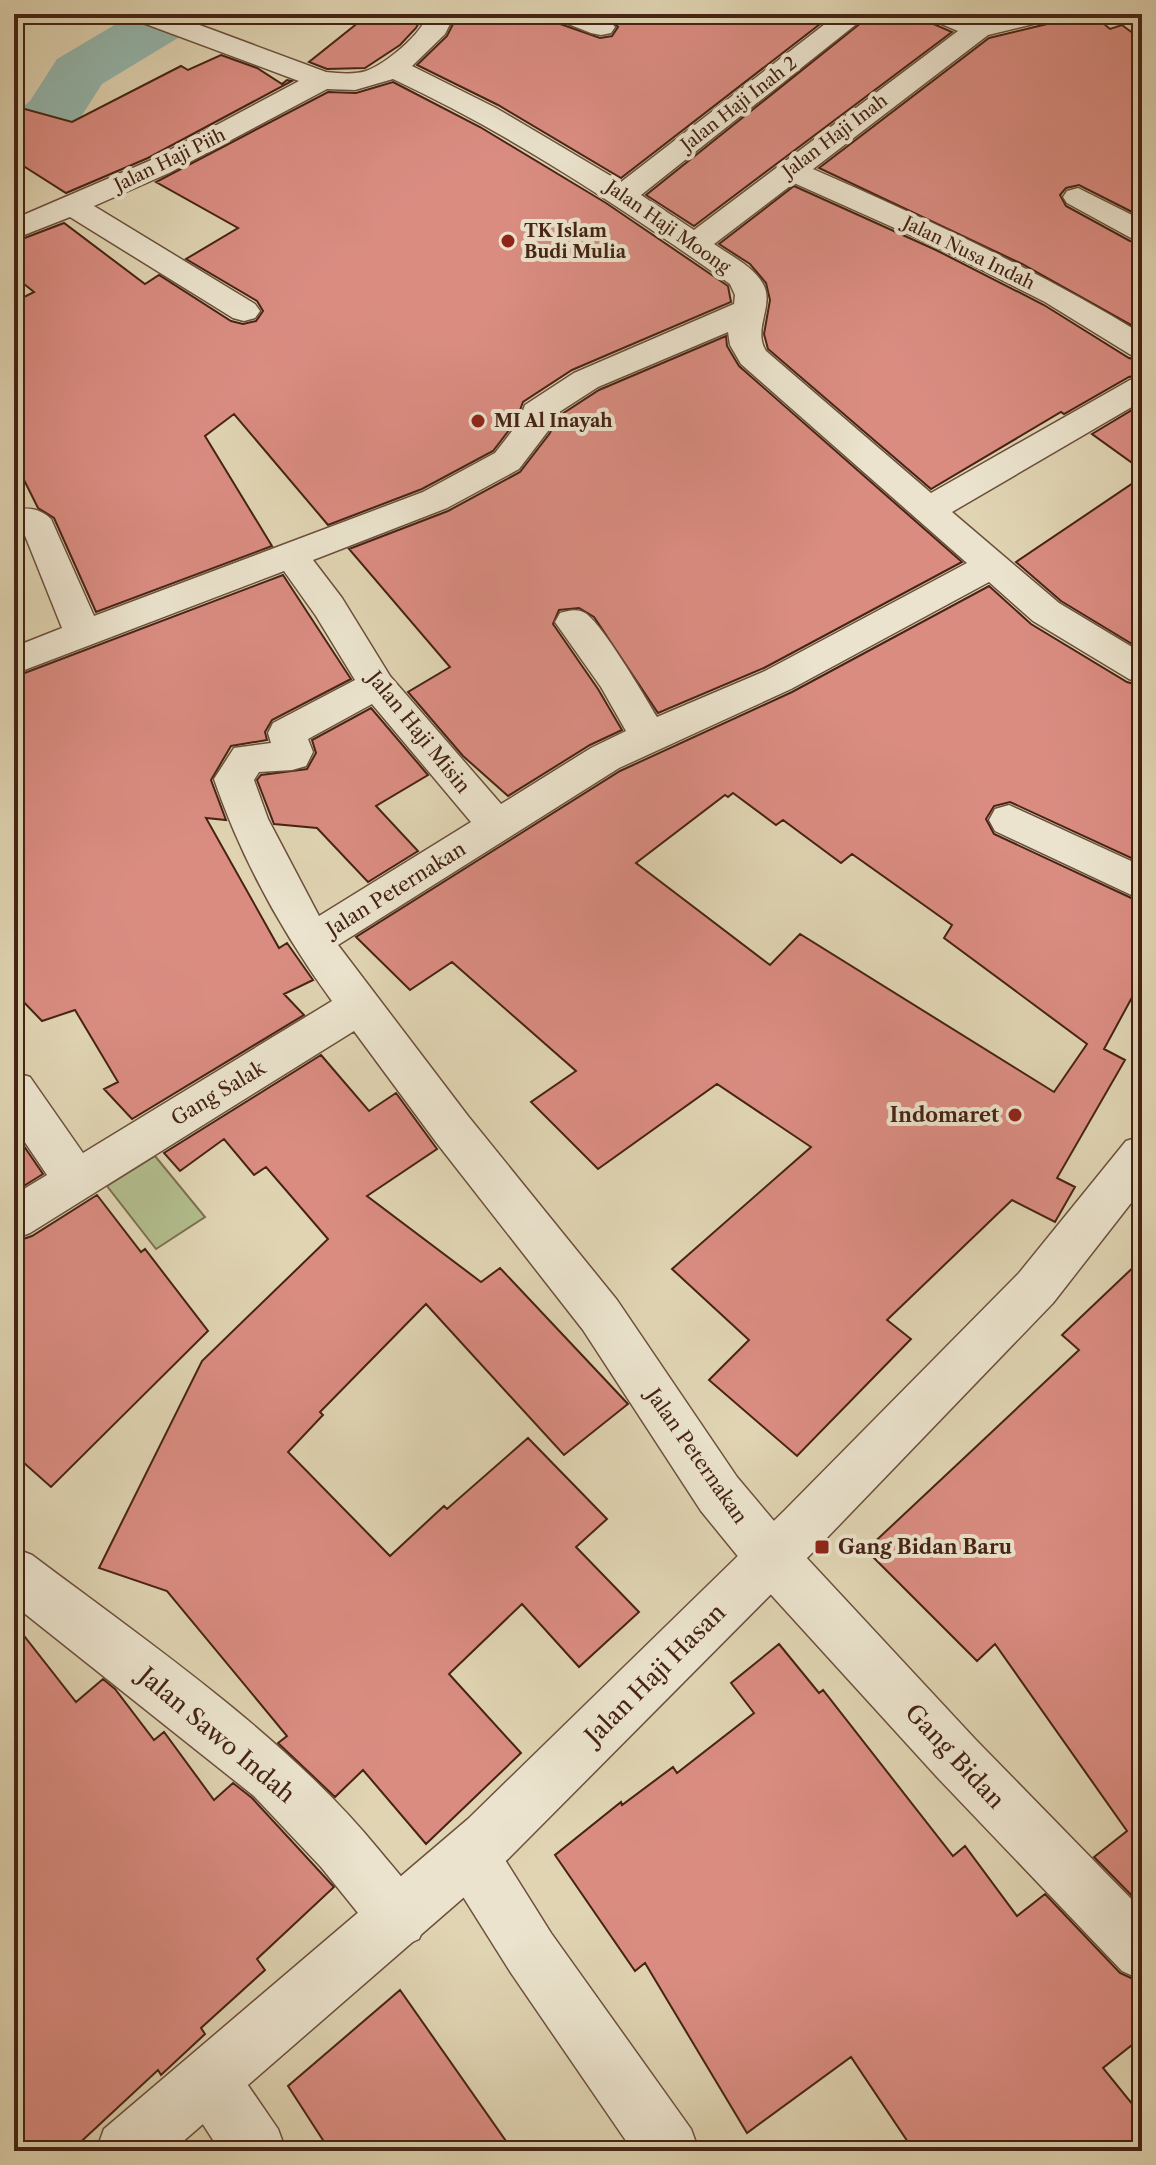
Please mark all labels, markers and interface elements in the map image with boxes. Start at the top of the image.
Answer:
street label: Jalan Haji Inah 2 [674,52,801,158]
street label: Jalan Haji Inah [776,89,892,184]
street label: Jalan Haji Piih [108,124,229,198]
street label: Jalan Haji Moong [599,174,735,279]
street label: Jalan Nusa Indah [897,210,1038,294]
place label: TK Islam Budi Mulia [524,220,627,263]
marker: TK Islam Budi Mulia [499,232,517,250]
place label: MI Al Inayah [494,410,613,432]
marker: MI Al Inayah [469,412,487,430]
street label: Jalan Haji Misin [361,664,476,798]
street label: Jalan Peternakan [319,836,470,943]
street label: Gang Salak [167,1055,271,1130]
place label: Indomaret [890,1103,999,1127]
marker: Indomaret [1006,1106,1024,1124]
street label: Jalan Peternakan [640,1381,753,1529]
place label: Gang Bidan Baru [838,1535,1012,1559]
marker: Gang Bidan Baru [813,1538,831,1556]
street label: Jalan Haji Hasan [576,1598,731,1753]
street label: Jalan Sawo Indah [130,1659,301,1809]
street label: Gang Bidan [899,1698,1011,1814]

